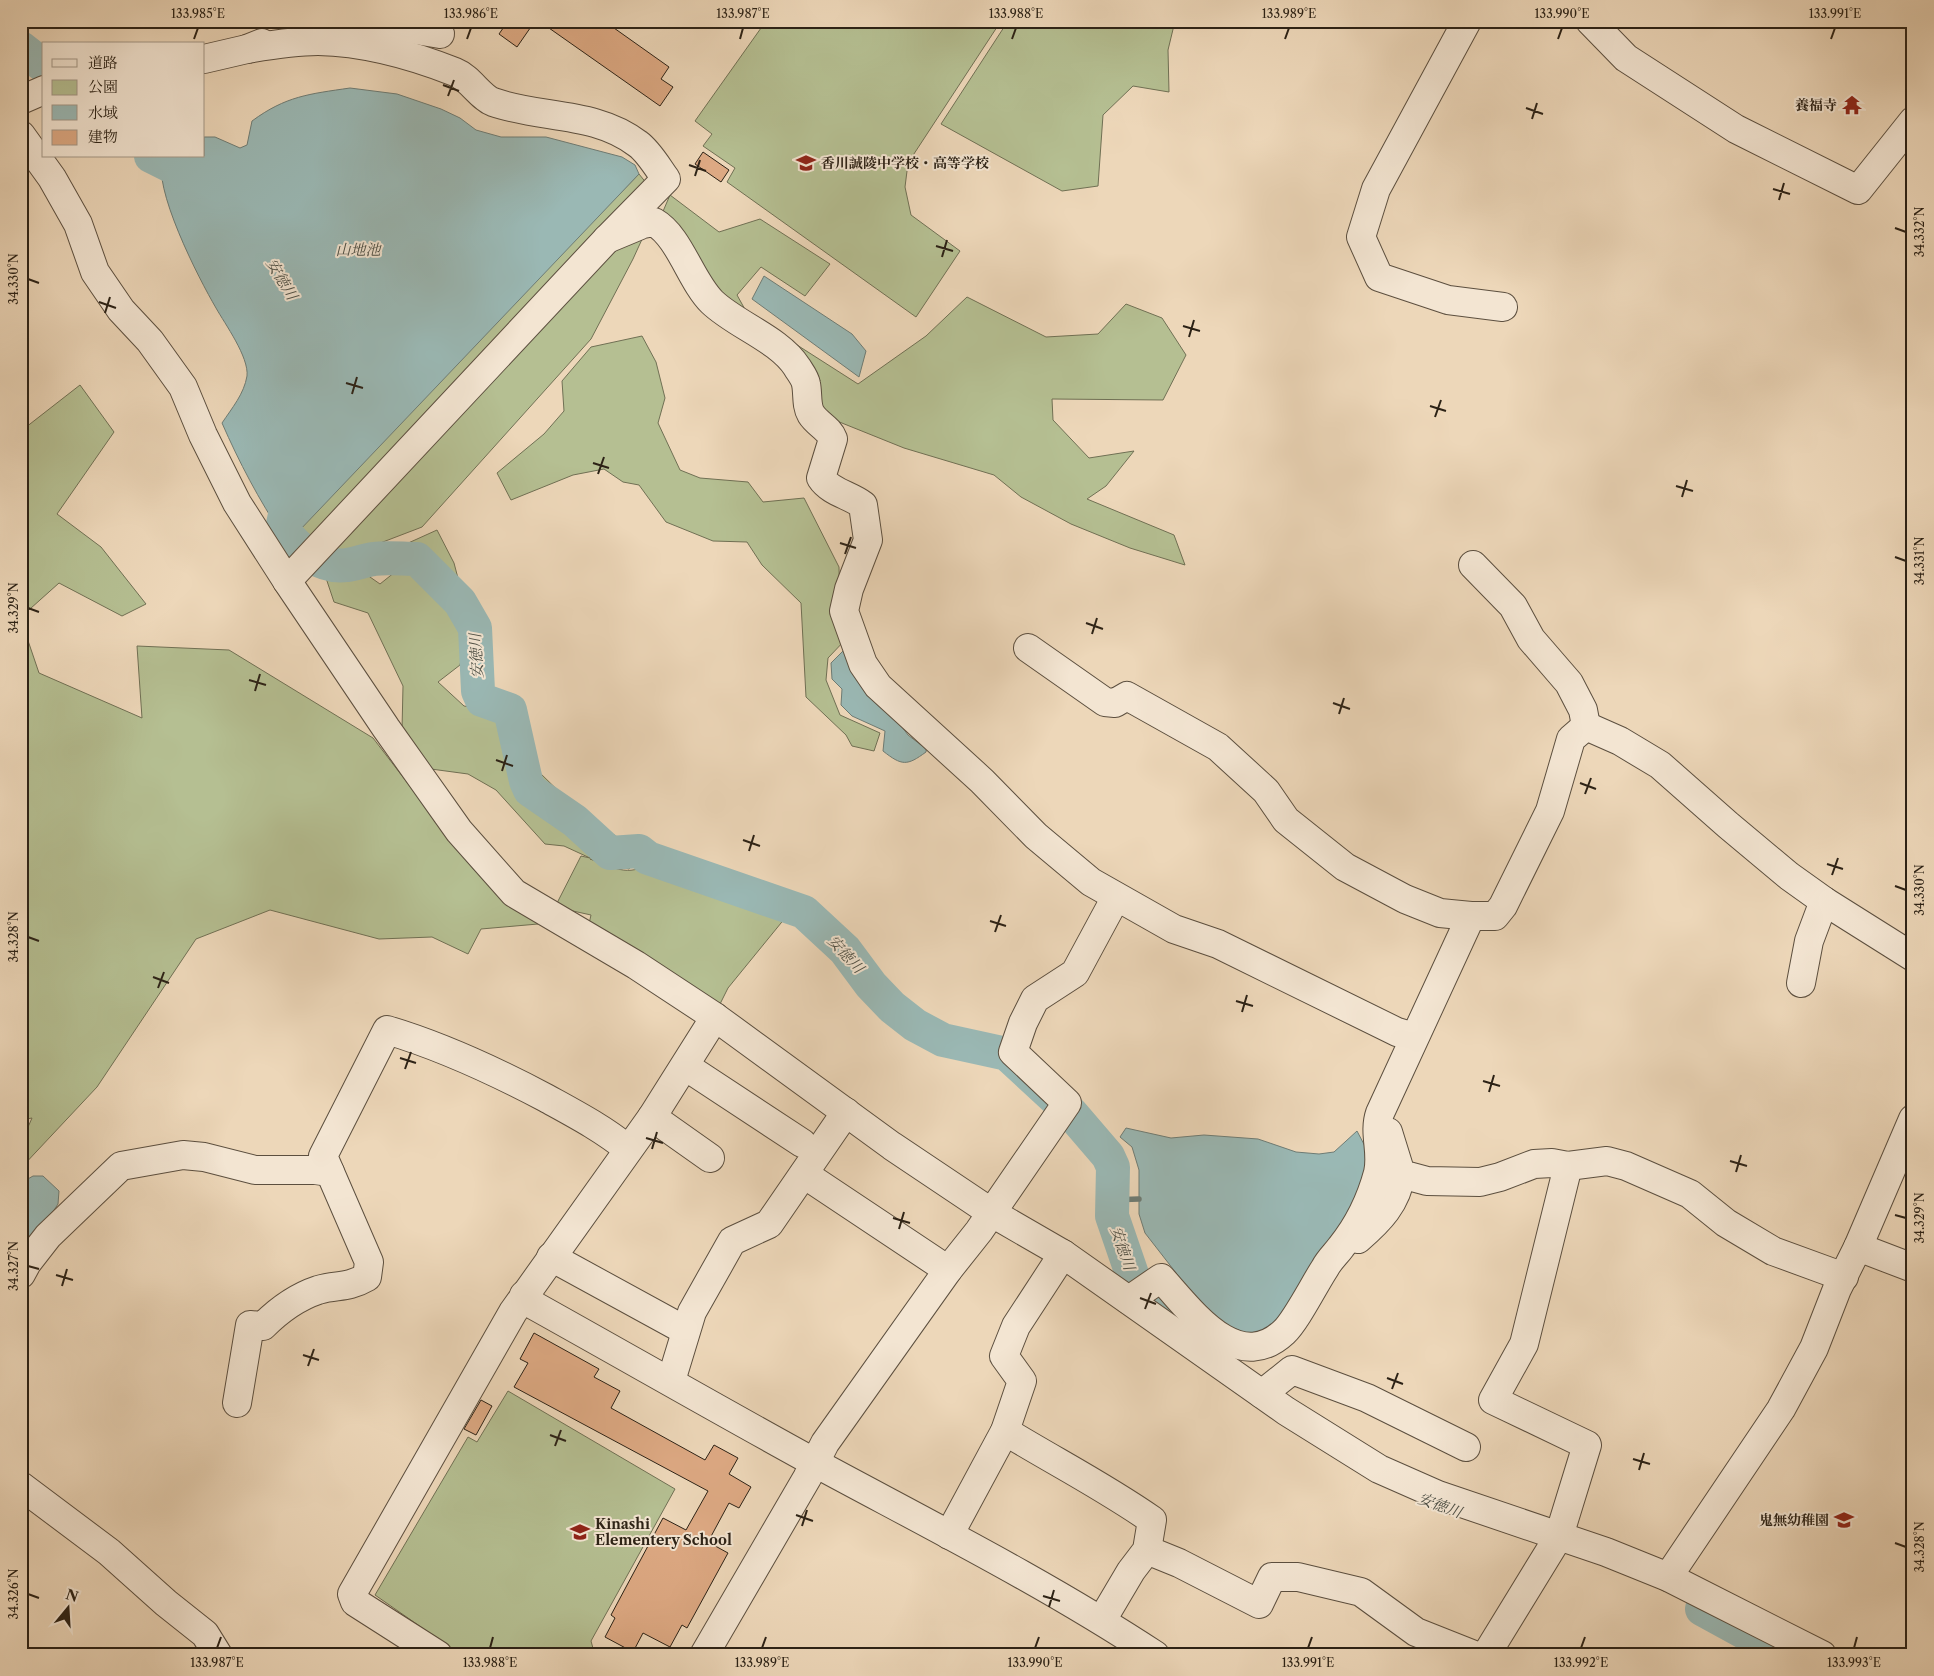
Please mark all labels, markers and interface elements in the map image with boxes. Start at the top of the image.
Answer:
text: 133.985°E [171,6,225,21]
text: 133.986°E [444,6,498,21]
text: 133.987°E [716,6,770,21]
text: 133.988°E [989,6,1043,21]
text: 133.989°E [1262,6,1316,21]
text: 133.990°E [1534,6,1590,21]
text: 133.991°E [1809,6,1861,21]
legend [42,42,205,158]
text: 道路 [88,53,118,72]
text: 公園 [88,77,118,96]
temple icon: 養福寺 [1841,94,1863,116]
place label: 養福寺 [1795,96,1837,114]
text: 水域 [88,103,118,122]
text: 建物 [88,127,118,146]
school or university icon: 香川誠陵中学校・高等学校 [795,152,817,174]
place label: 香川誠陵中学校・高等学校 [821,154,989,172]
text: 34.332°N [1912,207,1927,257]
water label: 山地池 [335,240,382,259]
text: 34.330°N [6,253,21,305]
water label: 安徳川 [262,255,303,305]
text: 34.331°N [1912,537,1927,585]
text: 34.329°N [6,582,21,634]
water label: 安徳川 [465,631,487,679]
text: 34.330°N [1912,864,1927,916]
text: 34.328°N [6,911,21,963]
water label: 安徳川 [824,931,870,978]
text: 34.329°N [1912,1192,1927,1244]
water label: 安徳川 [1107,1224,1140,1274]
text: 34.327°N [6,1241,21,1291]
water label: 安徳川 [1416,1488,1466,1522]
school or university icon: 鬼無幼稚園 [1833,1509,1855,1531]
place label: 鬼無幼稚園 [1759,1511,1829,1529]
place label: Kinashi Elementery School [595,1515,732,1549]
school or university icon: Kinashi Elementery School [569,1521,591,1543]
text: 34.328°N [1912,1521,1927,1573]
text: 34.326°N [6,1568,21,1619]
north arrow [42,1584,92,1634]
text: N [63,1585,81,1606]
text: 133.987°E [190,1655,244,1670]
text: 133.988°E [463,1655,517,1670]
text: 133.989°E [735,1655,789,1670]
text: 133.990°E [1007,1655,1063,1670]
text: 133.991°E [1282,1655,1334,1670]
text: 133.992°E [1554,1655,1608,1670]
text: 133.993°E [1827,1655,1881,1670]

